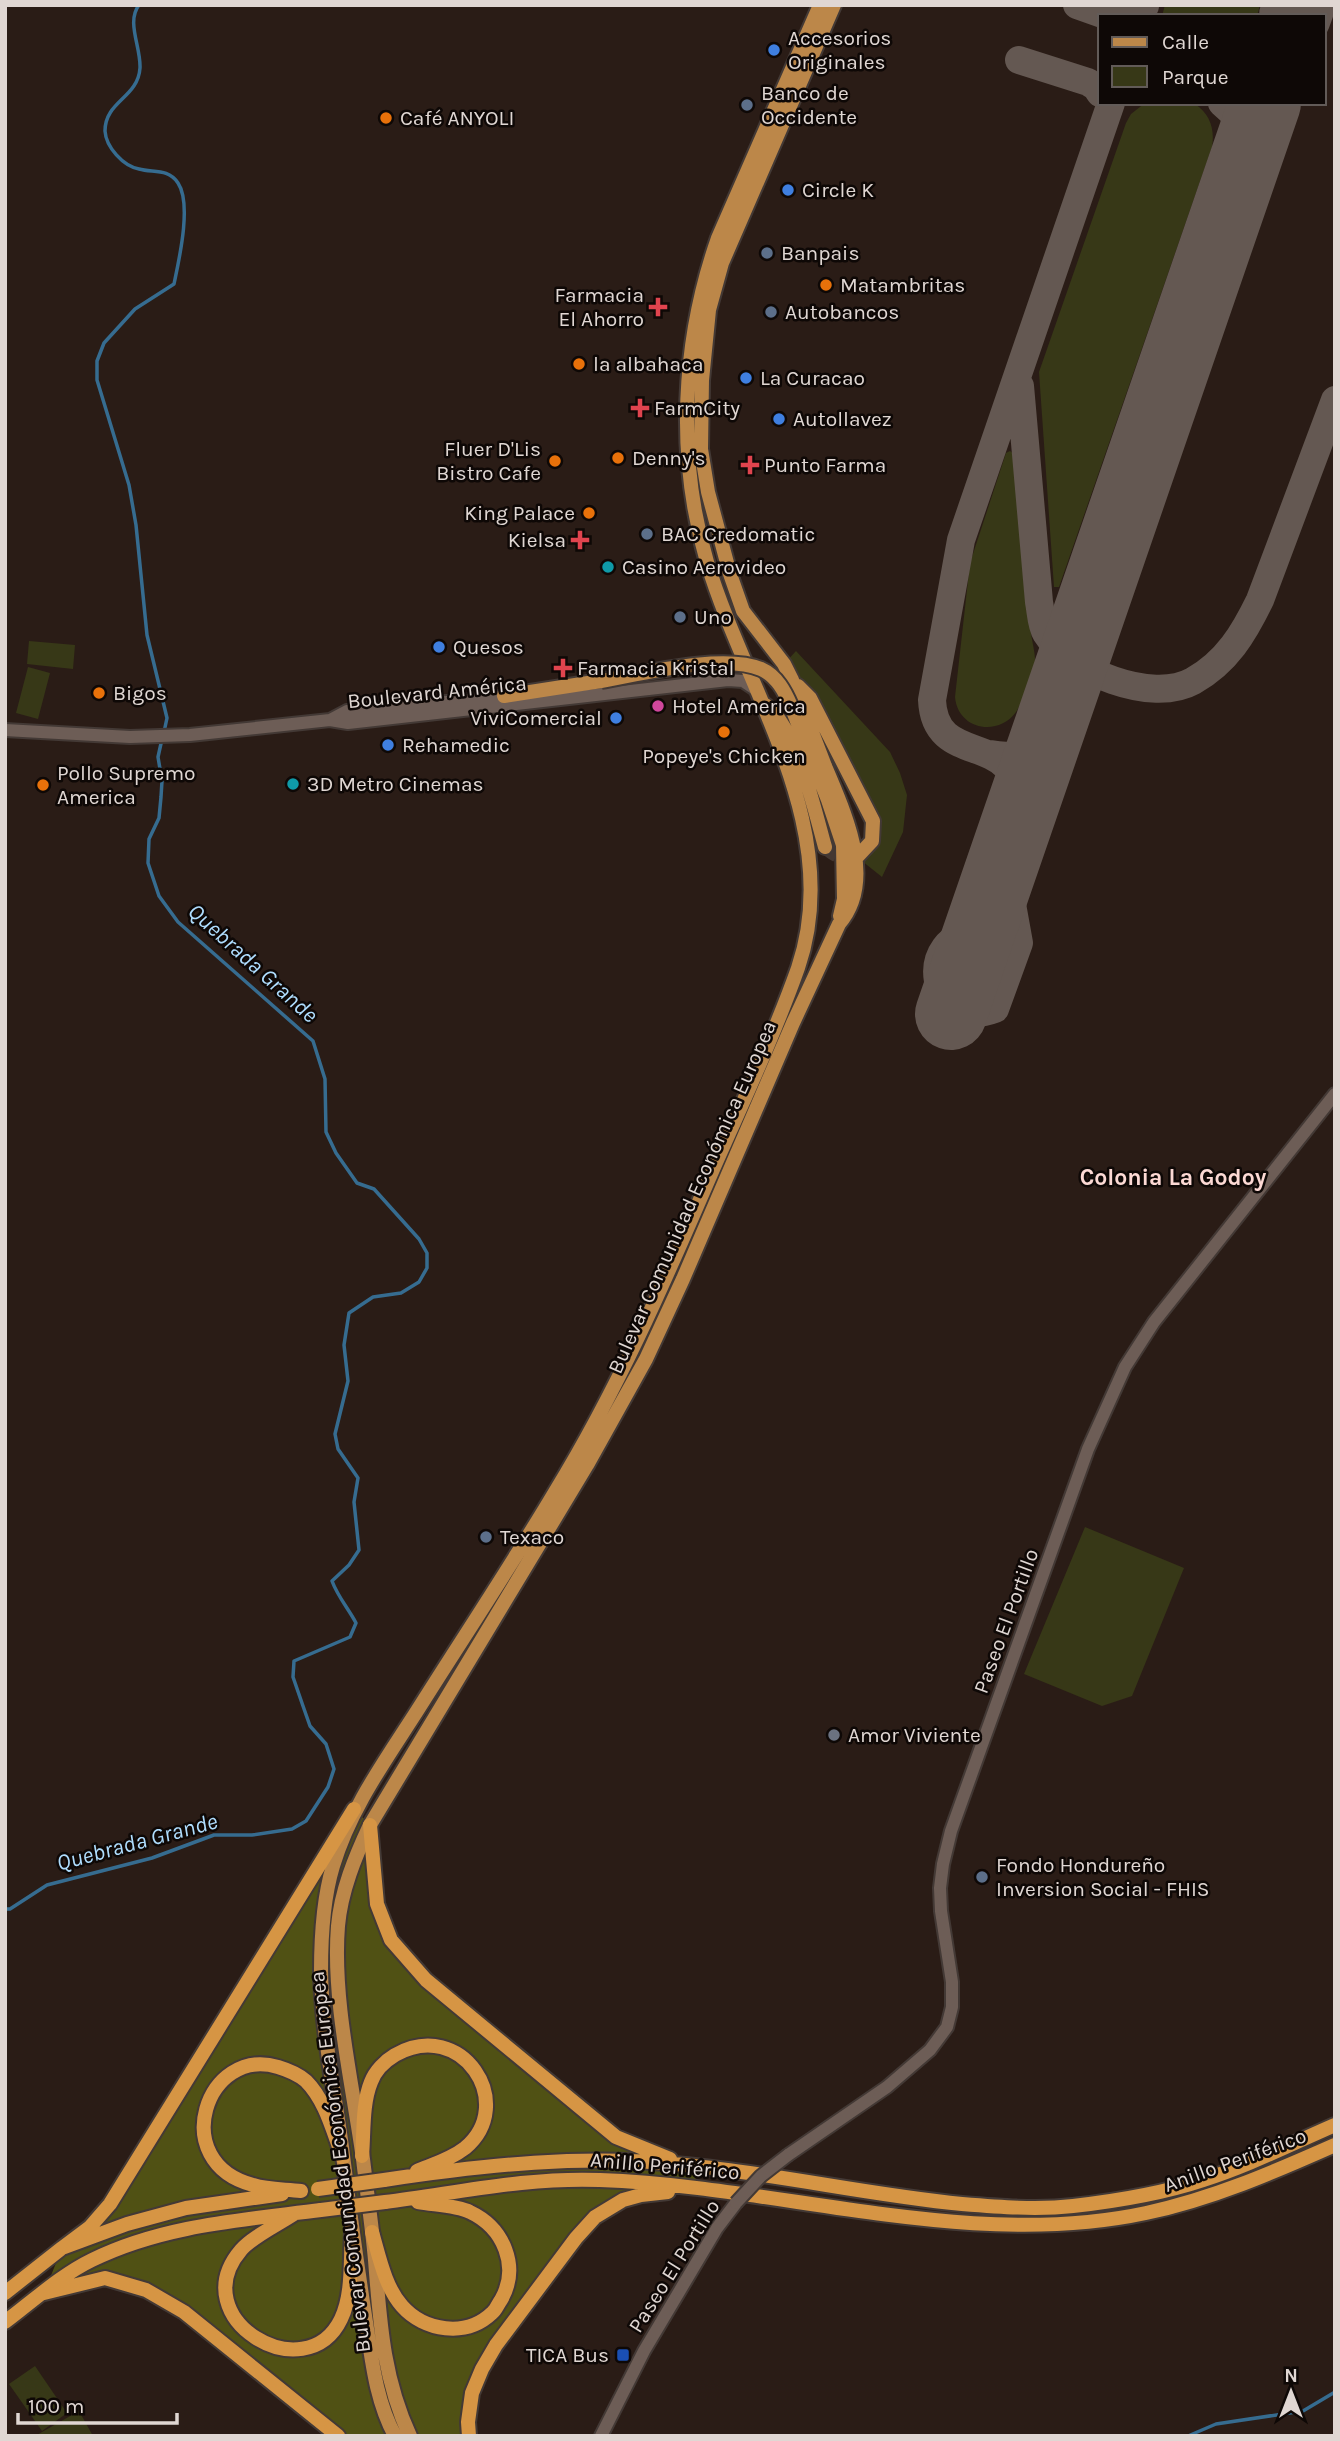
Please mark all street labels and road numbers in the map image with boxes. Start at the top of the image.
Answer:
street label: Boulevard América [346,671,528,713]
street label: Bulevar Comunidad Económica Europea [603,1017,781,1377]
street label: Paseo El Portillo [969,1545,1043,1697]
street label: Bulevar Comunidad Económica Europea [305,1970,375,2354]
street label: Anillo Periférico [1161,2123,1309,2197]
street label: Anillo Periférico [589,2148,741,2184]
street label: Paseo El Portillo [623,2195,725,2337]

